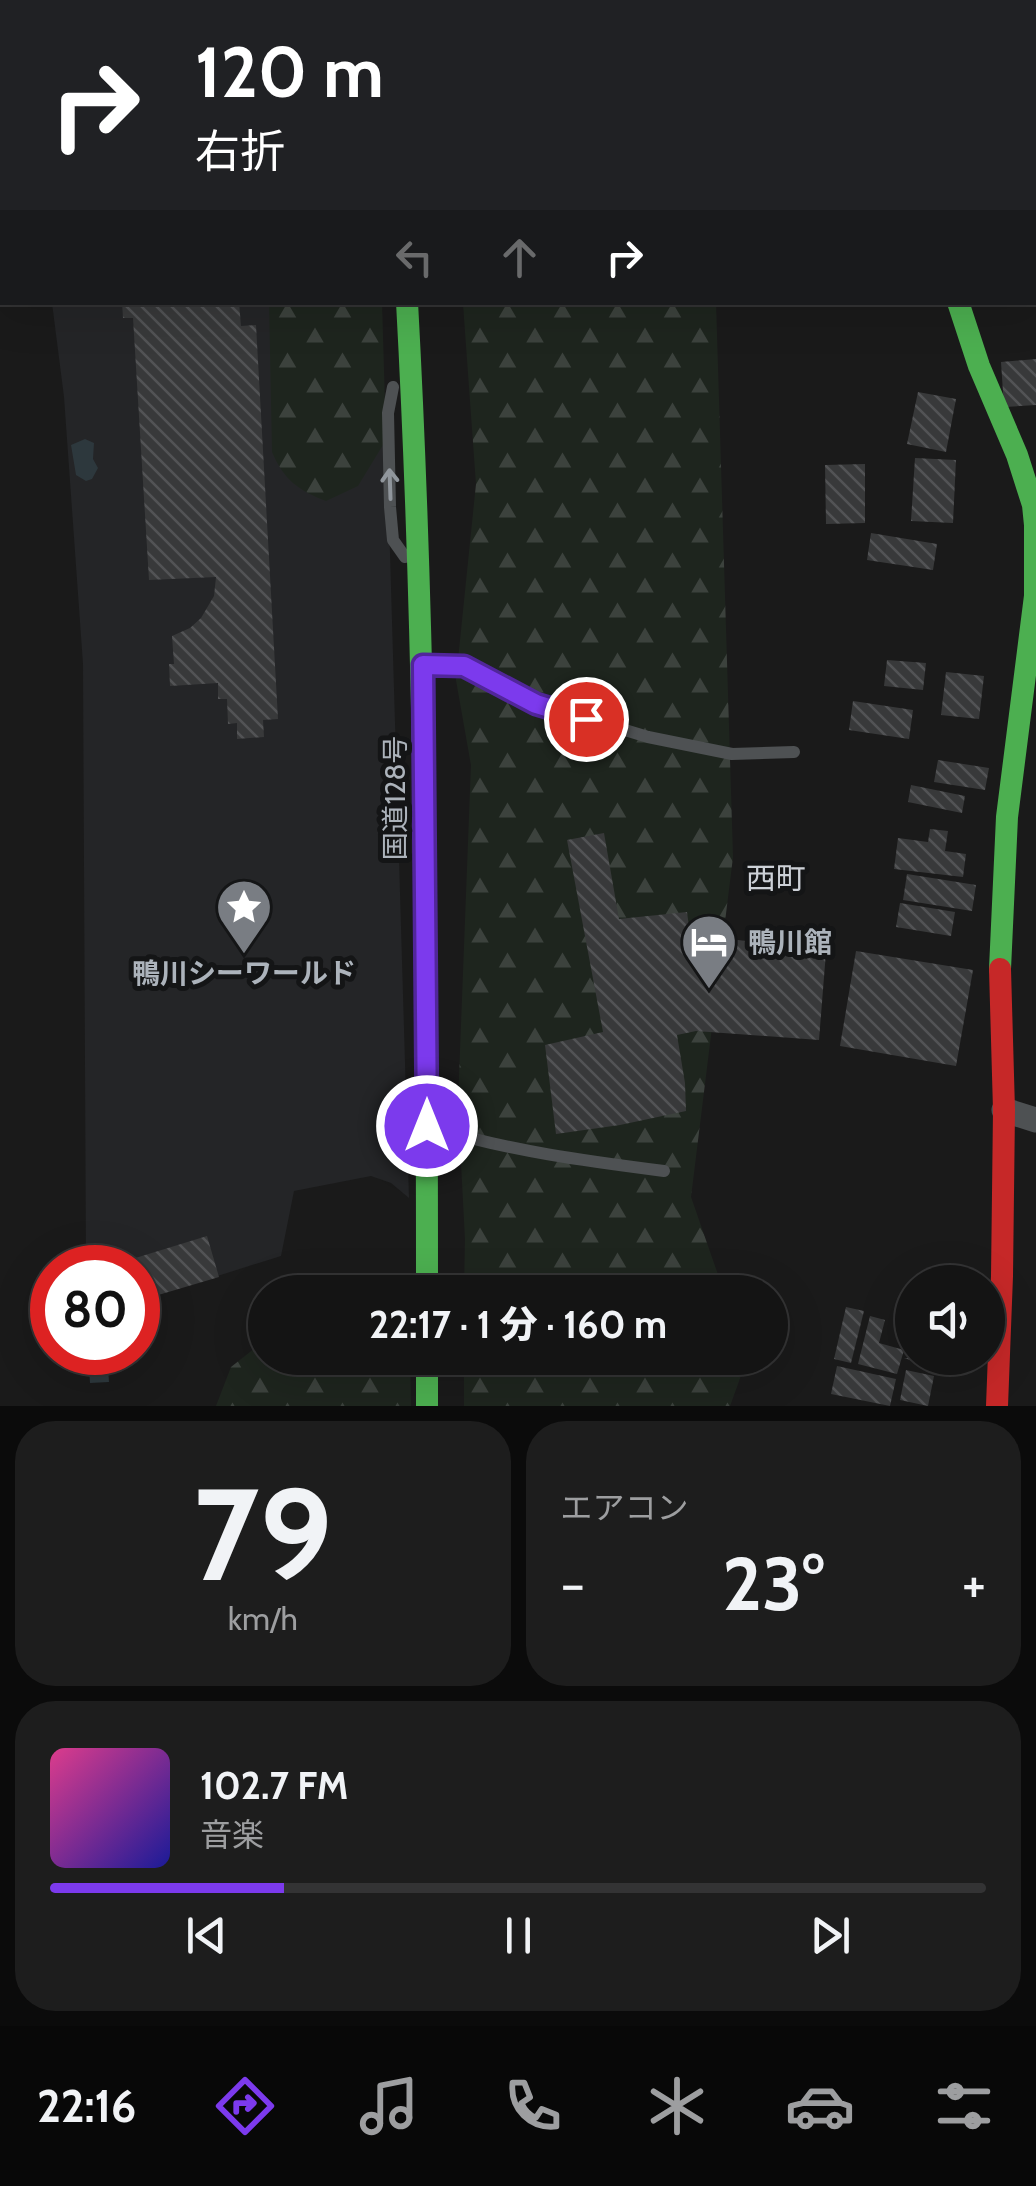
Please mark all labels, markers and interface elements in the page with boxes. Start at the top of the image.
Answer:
text: 120 m [195,29,384,115]
icon: right [30,40,160,170]
text: 右折 [195,124,285,178]
icon: left [387,230,442,285]
icon: ahead [492,230,547,285]
icon: right [597,230,652,285]
one-way arrow [380,468,399,500]
pin [544,677,629,762]
icon: arrive [559,692,614,747]
street label: 国道128号 [378,736,412,860]
district label: 西町 [746,860,806,897]
place icon: 鴨川シーワールド [214,877,274,956]
hotel icon: 鴨川館 [679,912,739,991]
place label: 鴨川館 [748,925,832,959]
place label: 鴨川シーワールド [132,956,356,990]
position arrow [375,1074,479,1178]
speed limit sign: 80 [30,1245,160,1375]
map controls [895,1265,1005,1375]
button: sound [895,1265,1005,1375]
text: 22:17 · 1 分 · 160 m [369,1301,667,1348]
text: 79 [193,1455,332,1613]
text: エアコン [561,1488,689,1527]
text: 23° [722,1538,824,1629]
text: − [561,1550,585,1617]
text: + [962,1550,986,1617]
text: km/h [228,1599,298,1638]
text: 102.7 FM [200,1762,348,1809]
text: 音楽 [200,1815,264,1854]
icon: previous [179,1908,234,1963]
icon: pause [491,1908,546,1963]
icon: next [803,1908,858,1963]
icon: directions [210,2071,280,2141]
icon: music [354,2071,424,2141]
icon: phone [498,2071,568,2141]
icon: climate [642,2071,712,2141]
icon: car [785,2071,855,2141]
icon: filters [929,2071,999,2141]
text: 22:16 [37,2079,136,2133]

